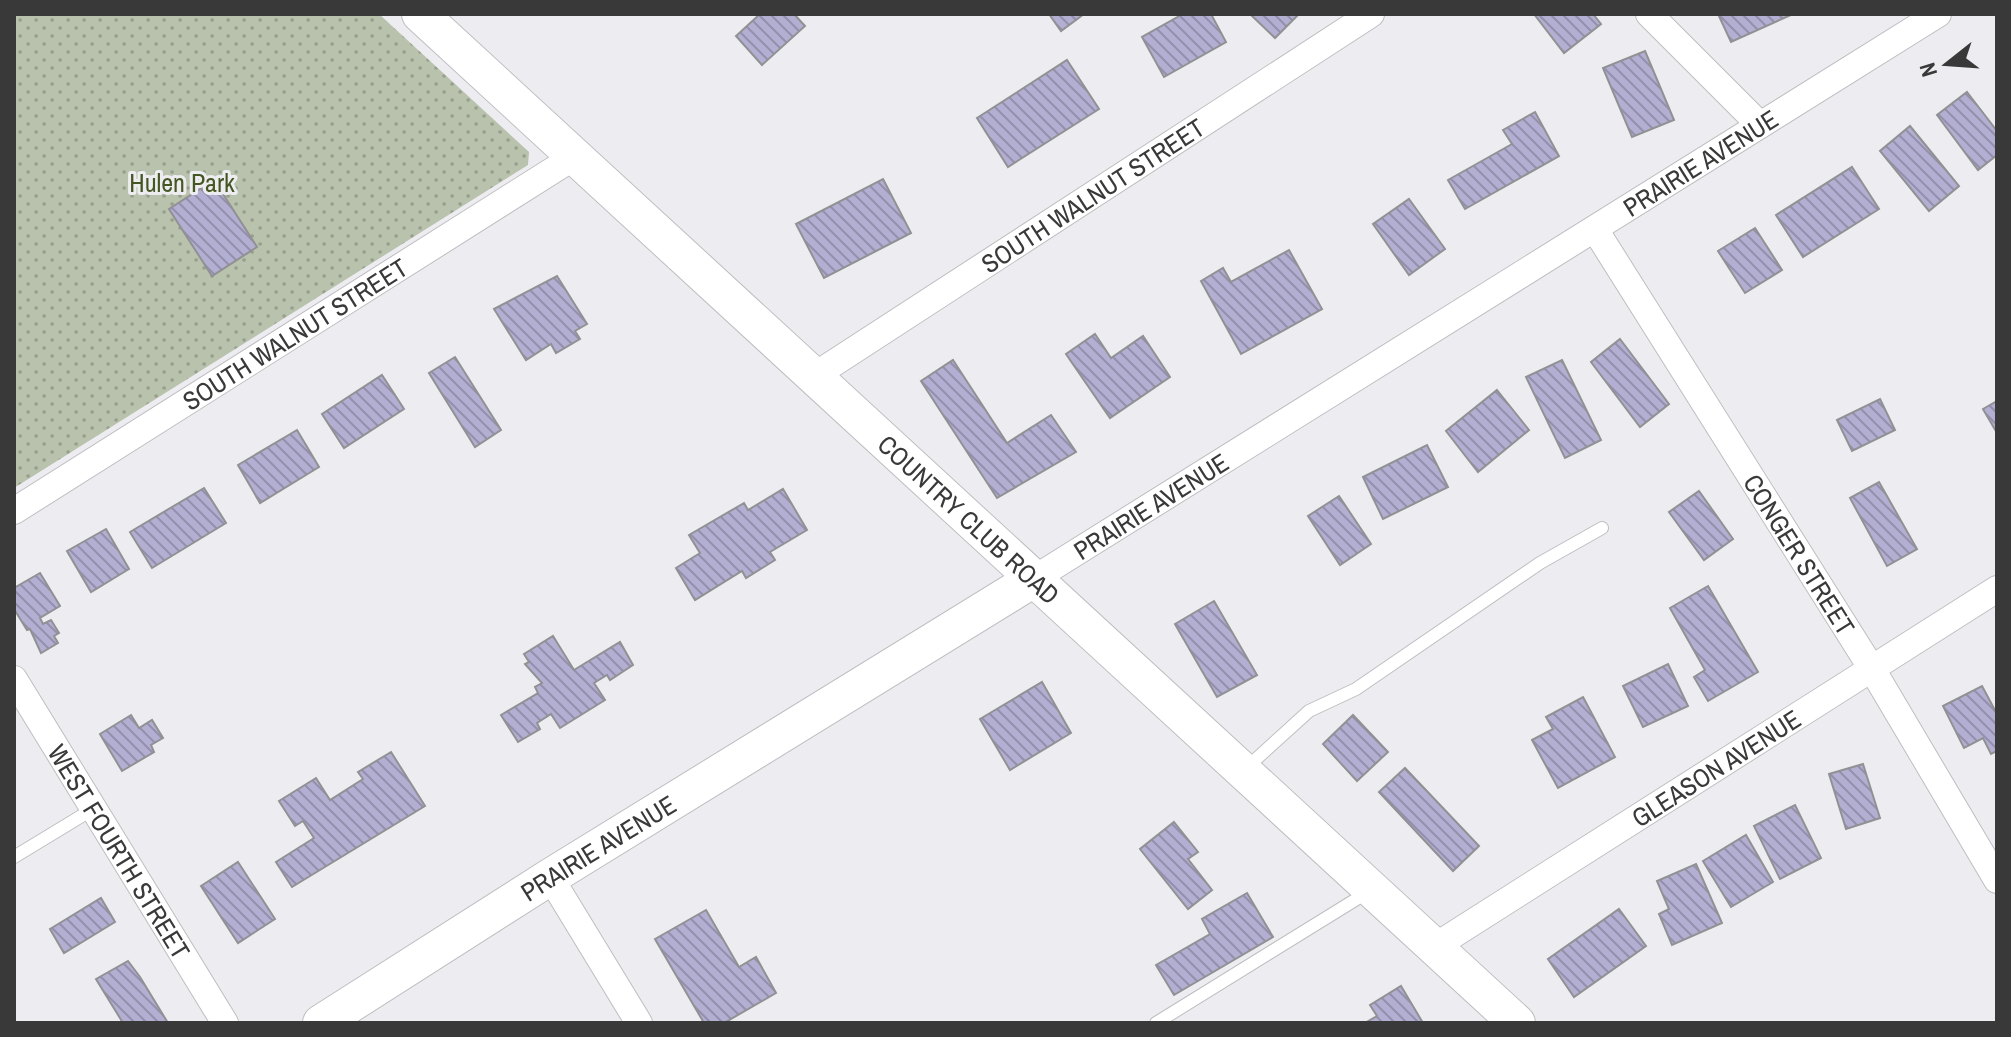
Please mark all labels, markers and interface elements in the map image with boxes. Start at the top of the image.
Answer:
north arrow [1907,24,1987,104]
text: N [1912,59,1944,80]
street label: PRAIRIE AVENUE [1616,101,1784,224]
street label: SOUTH WALNUT STREET [974,110,1211,281]
park label: Hulen Park [129,165,235,200]
street label: SOUTH WALNUT STREET [176,249,414,418]
street label: COUNTRY CLUB ROAD [871,427,1067,611]
street label: PRAIRIE AVENUE [1067,444,1235,567]
street label: CONGER STREET [1736,467,1863,641]
street label: GLEASON AVENUE [1625,701,1807,835]
street label: WEST FOURTH STREET [40,737,199,965]
street label: PRAIRIE AVENUE [514,786,682,909]

